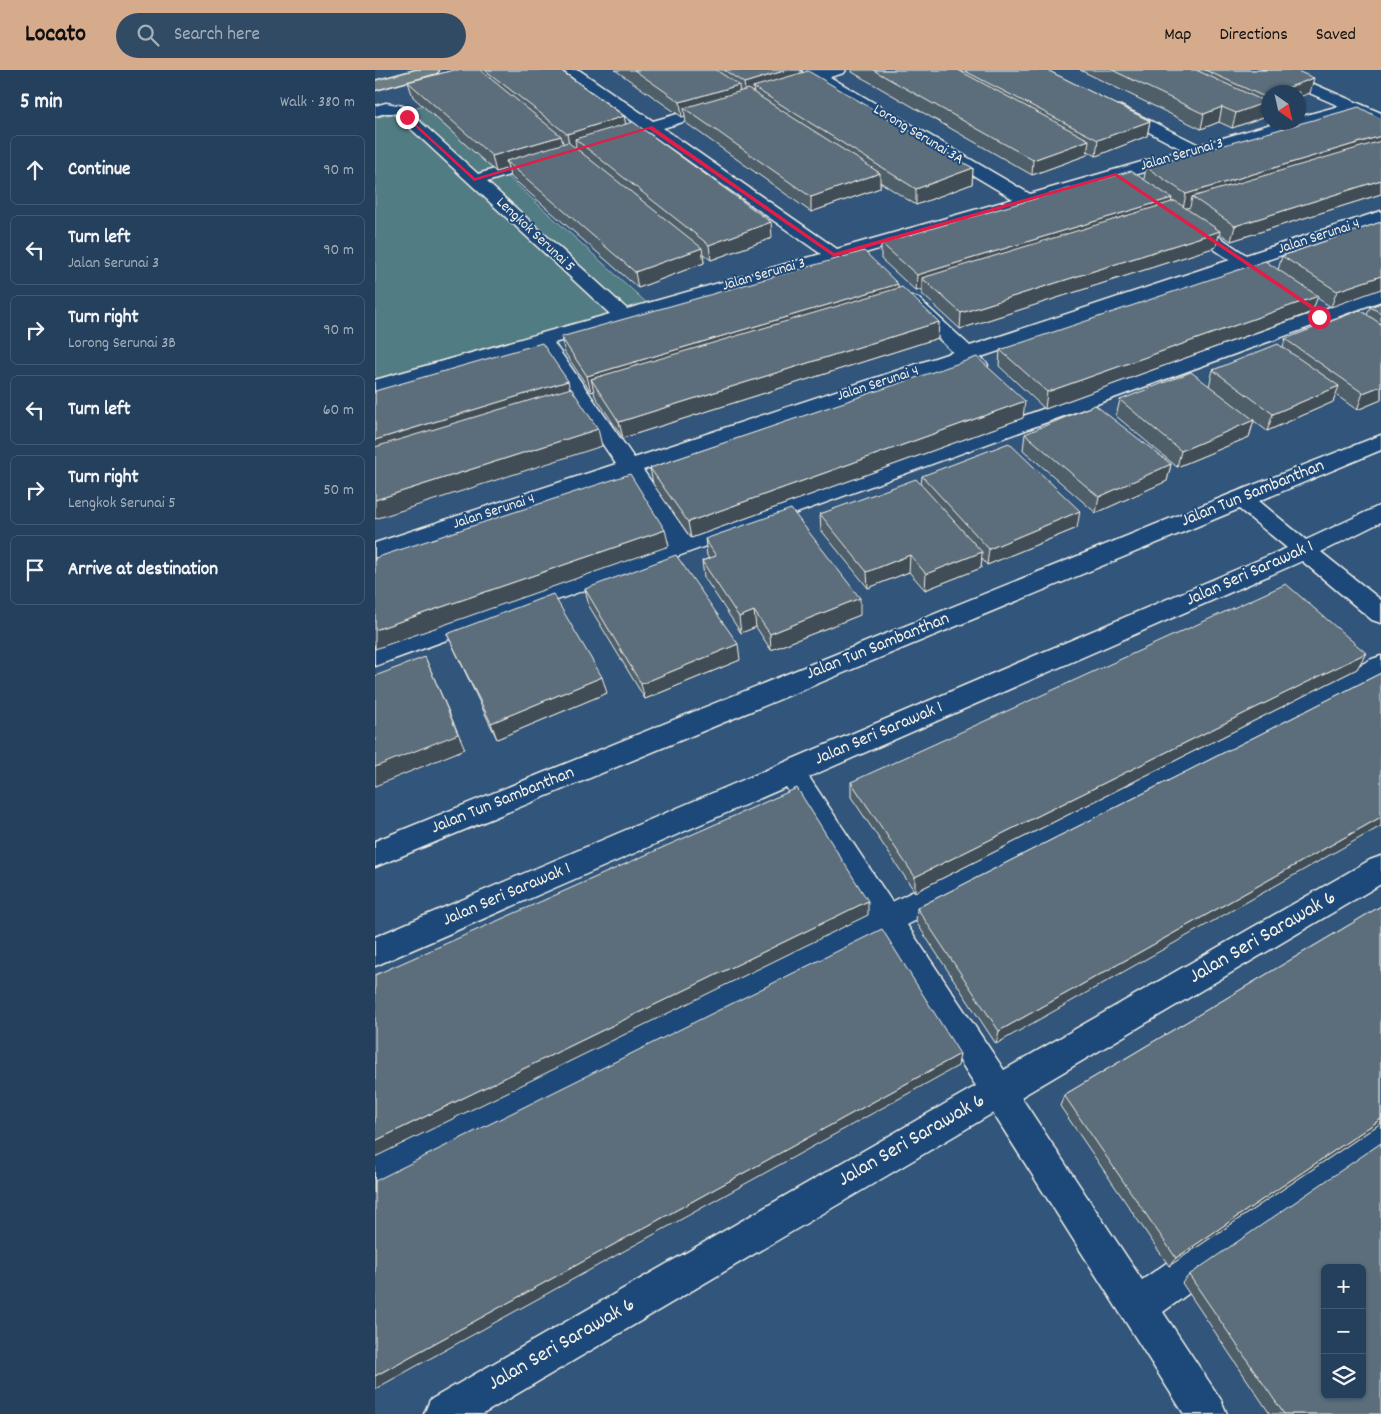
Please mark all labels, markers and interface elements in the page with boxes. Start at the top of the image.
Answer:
search box [116,13,466,58]
text: Locato [25,18,86,52]
icon: search [134,21,162,49]
text: Search here [174,22,260,49]
text: Map [1164,23,1191,48]
text: Directions [1219,23,1288,48]
text: Saved [1316,23,1356,48]
north arrow [1261,85,1306,130]
text: 5 min [20,88,63,118]
text: Walk · 380 m [280,91,355,114]
street label: Lorong Serunai 3A [869,99,967,171]
route end [396,106,419,129]
street label: Jalan Serunai 3 [1138,133,1226,177]
icon: ahead [21,156,49,184]
text: Continue [68,157,130,184]
text: 90 m [323,159,354,182]
street label: Lengkok Serunai 5 [491,193,579,278]
street label: Jalan Serunai 4 [1275,213,1363,261]
text: Turn left [68,225,131,252]
icon: left [21,236,49,264]
text: 90 m [323,239,354,262]
text: Jalan Serunai 3 [68,252,159,275]
street label: Jalan Serunai 3 [720,253,808,297]
text: Turn right [68,305,139,332]
route start [1308,306,1331,329]
icon: right [21,316,49,344]
text: 90 m [323,319,354,342]
text: Lorong Serunai 3B [68,332,176,355]
street label: Jalan Serunai 4 [834,360,922,408]
icon: left [21,396,49,424]
text: Turn left [68,397,131,424]
text: 60 m [323,399,354,422]
street label: Jalan Tun Sambanthan [1178,454,1328,534]
text: Turn right [68,465,139,492]
icon: right [21,476,49,504]
text: 50 m [323,479,354,502]
street label: Jalan Serunai 4 [450,488,538,536]
text: Lengkok Serunai 5 [68,492,176,515]
street label: Jalan Seri Sarawak 1 [1182,535,1318,613]
icon: arrive [21,556,49,584]
text: Arrive at destination [68,557,218,584]
street label: Jalan Tun Sambanthan [803,607,953,687]
street label: Jalan Seri Sarawak 1 [811,696,947,772]
street label: Jalan Tun Sambanthan [428,761,578,841]
street label: Jalan Seri Sarawak 1 [439,857,575,933]
street label: Jalan Seri Sarawak 6 [1184,884,1342,992]
street label: Jalan Seri Sarawak 6 [833,1087,991,1195]
map controls [1321,1264,1366,1399]
button: + [1321,1264,1366,1309]
street label: Jalan Seri Sarawak 6 [483,1291,641,1399]
button: − [1321,1309,1366,1354]
button: layers [1321,1354,1366,1399]

